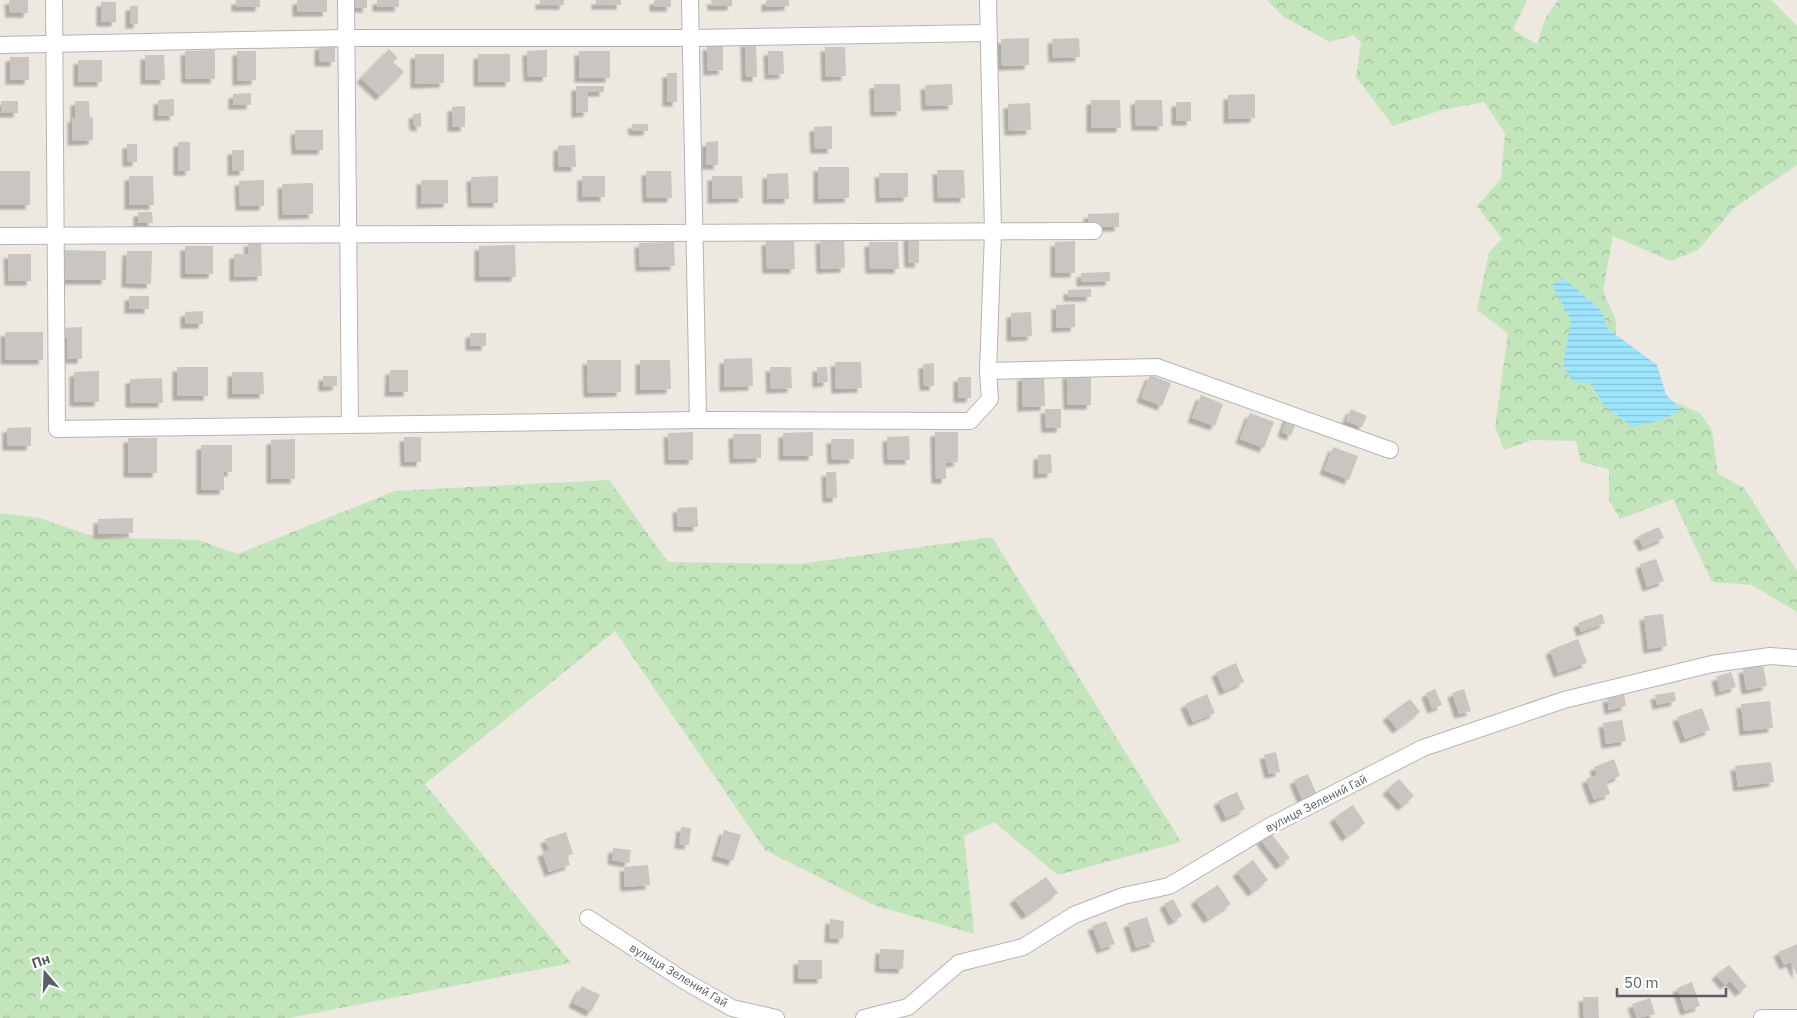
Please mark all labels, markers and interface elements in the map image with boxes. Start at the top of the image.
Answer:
street label: вулиця Зелений Гай [1263,771,1369,835]
street label: вулиця Зелений Гай [627,940,731,1010]
north arrow [20,948,70,998]
text: Пн [29,949,52,972]
scale bar [1617,966,1726,998]
text: 50 m [1624,973,1659,992]

